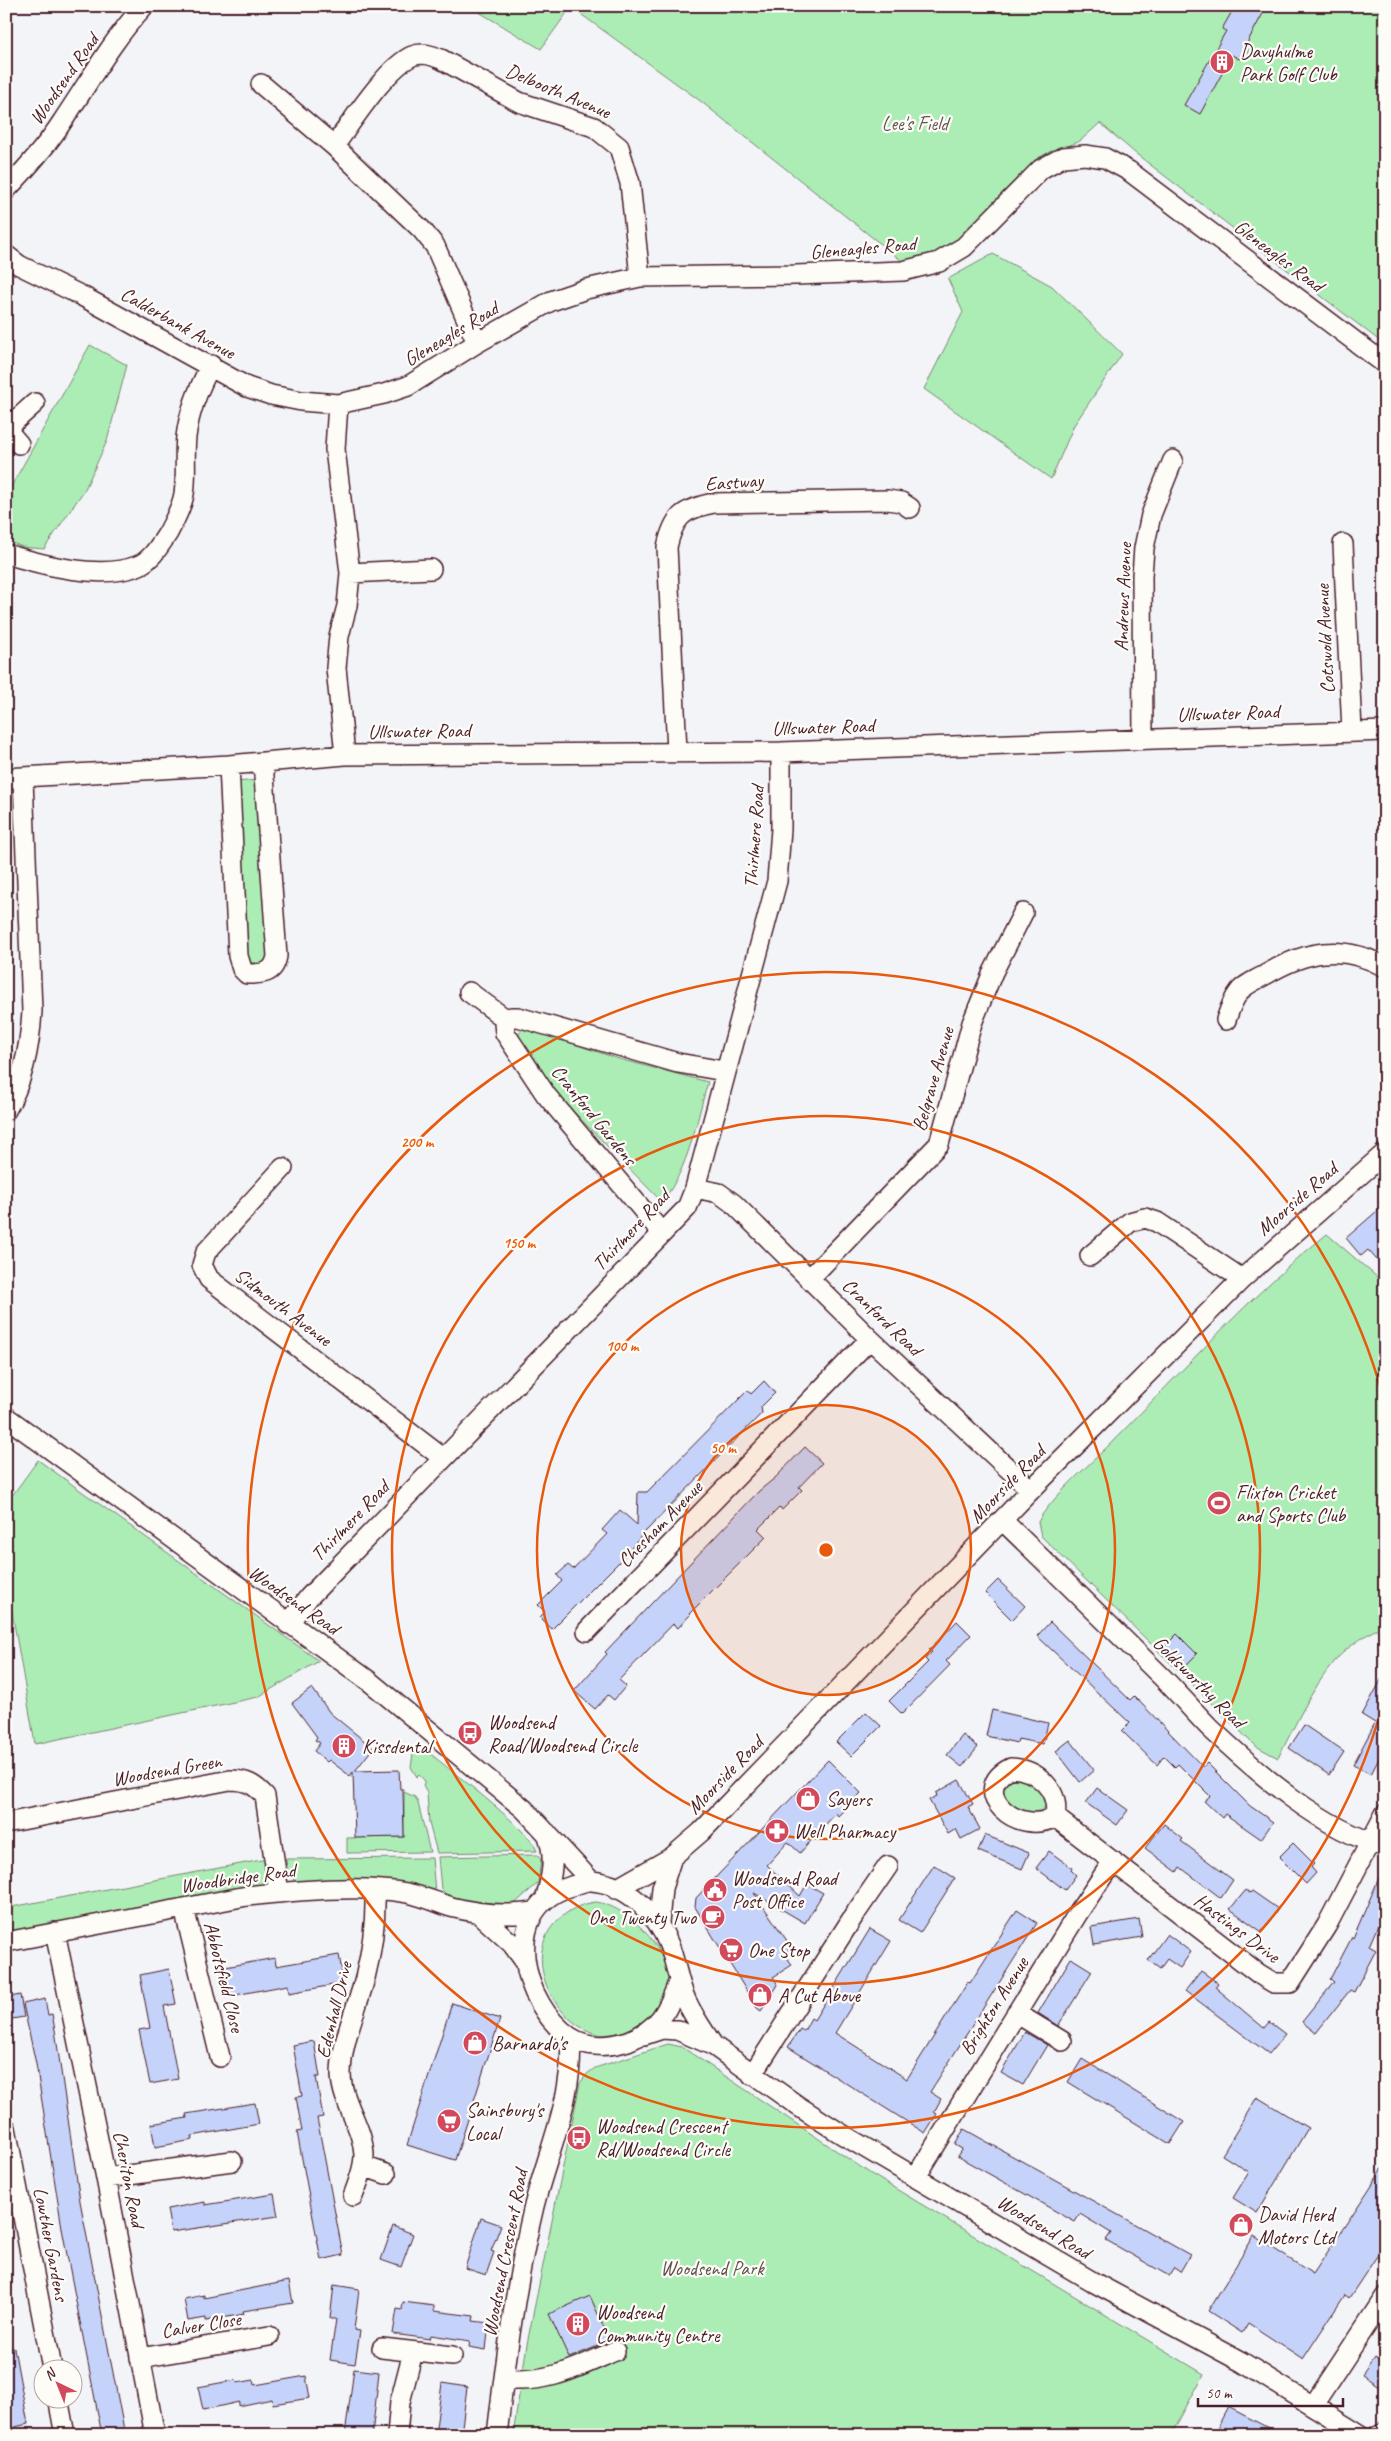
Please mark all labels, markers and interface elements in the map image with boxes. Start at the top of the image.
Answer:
street label: Woodsend Road [24,26,106,129]
place label: Davyhulme Park Golf Club [1240,39,1338,87]
building icon: Davyhulme Park Golf Club [1209,49,1235,75]
street label: Delbooth Avenue [502,58,616,125]
park label: Lee's Field [882,111,951,136]
street label: Gleneagles Road [1229,214,1331,300]
street label: Gleneagles Road [809,231,920,265]
street label: Calderbank Avenue [116,281,241,365]
street label: Gleneagles Road [399,294,505,372]
street label: Eastway [704,467,766,496]
street label: Andrews Avenue [1109,541,1137,652]
street label: Cotswold Avenue [1310,582,1340,694]
street label: Ullswater Road [1176,699,1283,727]
street label: Ullswater Road [771,713,878,741]
street label: Ullswater Road [368,718,473,744]
street label: Thirlmere Road [738,782,770,889]
street label: Belgrave Avenue [906,1023,960,1134]
street label: Cranford Gardens [546,1060,644,1172]
text: 200 m [401,1133,435,1152]
street label: Moorside Road [1251,1155,1345,1241]
street label: Thirlmere Road [587,1182,677,1276]
text: 150 m [503,1234,537,1253]
street label: Sidmouth Avenue [229,1262,338,1353]
street label: Cranford Road [837,1273,929,1363]
text: 100 m [606,1337,640,1356]
street label: Moorside Road [964,1437,1053,1528]
text: 50 m [710,1439,737,1458]
street label: Thirlmere Road [305,1473,397,1567]
street label: Chesham Avenue [612,1474,709,1573]
place label: Flixton Cricket and Sports Club [1236,1480,1347,1528]
sports icon: Flixton Cricket and Sports Club [1206,1490,1232,1516]
centre of rings [817,1541,835,1559]
street label: Woodsend Road [244,1560,347,1642]
street label: Goldsworthy Road [1148,1631,1253,1736]
place label: Woodsend Road/Woodsend Circle [488,1710,639,1758]
bus stop icon: Woodsend Road/Woodsend Circle [457,1720,483,1746]
street label: Moorside Road [682,1728,771,1819]
building icon: Kissdental [331,1733,357,1759]
place label: Kissdental [362,1734,435,1759]
street label: Woodsend Green [110,1748,224,1792]
shop icon: Sayers [795,1786,821,1812]
place label: Sayers [826,1787,873,1812]
pharmacy icon: Well Pharmacy [764,1818,790,1844]
place label: Well Pharmacy [794,1819,898,1844]
street label: Woodbridge Road [179,1857,300,1898]
place label: Woodsend Road Post Office [732,1866,840,1914]
public building icon: Woodsend Road Post Office [702,1877,728,1903]
street label: Hastings Drive [1189,1888,1286,1969]
cafe icon: One Twenty Two [700,1904,726,1930]
place label: One Twenty Two [589,1905,697,1930]
street label: Abbotsfield Close [198,1919,250,2036]
supermarket icon: One Stop [718,1937,744,1963]
place label: One Stop [748,1938,811,1963]
street label: Brighton Avenue [954,1951,1035,2060]
street label: Edenhall Drive [310,1958,358,2061]
shop icon: A Cut Above [747,1982,773,2008]
place label: A Cut Above [778,1983,861,2008]
shop icon: Barnardo's [462,2030,488,2056]
place label: Barnardo's [492,2031,569,2056]
place label: Sainsbury's Local [466,2098,545,2146]
supermarket icon: Sainsbury's Local [436,2108,462,2134]
place label: Woodsend Crescent Rd/Woodsend Circle [596,2114,732,2162]
bus stop icon: Woodsend Crescent Rd/Woodsend Circle [566,2125,592,2151]
street label: Cheriton Road [107,2129,151,2232]
street label: Woodsend Crescent Road [477,2164,534,2339]
street label: Lowther Gardens [28,2185,75,2305]
street label: Woodsend Road [993,2189,1098,2266]
place label: David Herd Motors Ltd [1258,2202,1338,2250]
shop icon: David Herd Motors Ltd [1228,2212,1254,2238]
park label: Woodsend Park [660,2256,765,2281]
place label: Woodsend Community Centre [596,2300,721,2348]
street label: Calver Close [160,2306,244,2344]
building icon: Woodsend Community Centre [565,2311,591,2337]
north arrow [32,2358,82,2408]
text: N [41,2364,60,2384]
scale bar [1198,2376,1344,2408]
text: 50 m [1206,2384,1233,2403]

